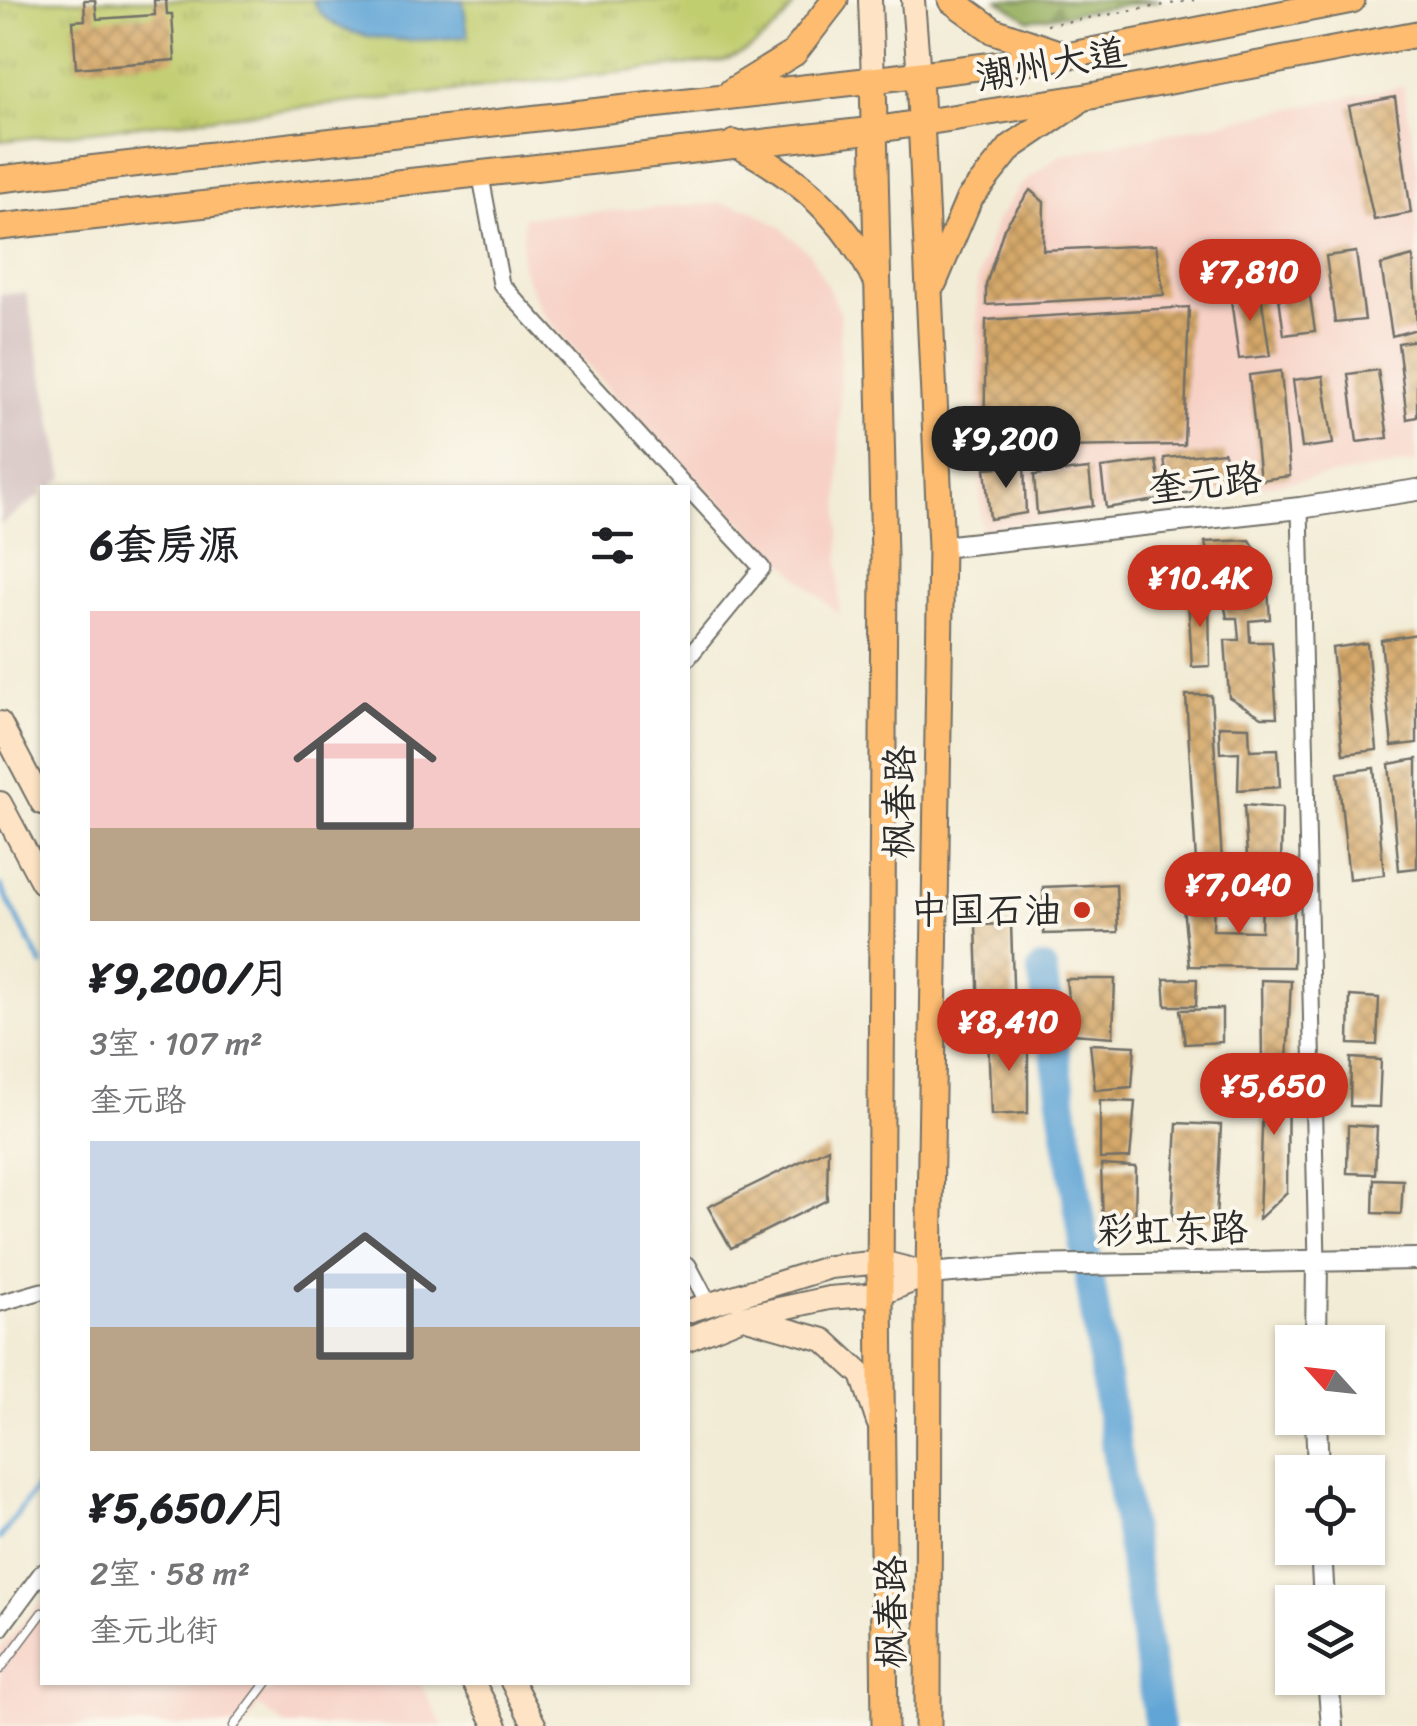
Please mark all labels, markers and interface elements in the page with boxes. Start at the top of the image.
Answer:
street label: 潮州大道 [970,18,1132,111]
pin: ¥7,810 [1169,239,1331,324]
text: ¥7,810 [1201,243,1299,300]
pin: ¥9,200 [925,406,1087,491]
text: ¥9,200 [954,410,1058,467]
street label: 奎元路 [1145,444,1265,523]
text: 6套房源 [90,508,240,582]
icon: filters [585,518,640,573]
pin: ¥10.4K [1119,545,1281,630]
text: ¥10.4K [1150,549,1250,606]
icon: home [275,676,455,856]
street label: 枫春路 [865,744,934,860]
pin: ¥7,040 [1158,852,1320,937]
text: ¥7,040 [1186,856,1292,913]
place label: 中国石油 [910,877,1062,944]
marker: 中国石油 [1071,899,1093,921]
text: ¥9,200/月 [90,941,291,1015]
pin: ¥8,410 [928,989,1090,1074]
text: ¥8,410 [959,993,1059,1050]
text: 3室 · 107 m² [90,1015,262,1072]
pin: ¥5,650 [1193,1053,1355,1138]
text: ¥5,650 [1222,1057,1326,1114]
text: 奎元路 [90,1072,186,1129]
street label: 彩虹东路 [1095,1195,1249,1264]
icon: home [275,1206,455,1386]
north arrow [1275,1325,1385,1435]
map controls [1275,1325,1385,1695]
button: locate [1275,1455,1385,1565]
text: ¥5,650/月 [90,1471,289,1545]
text: 2室 · 58 m² [90,1545,250,1602]
street label: 枫春路 [858,1555,925,1669]
button: layers [1275,1585,1385,1695]
text: 奎元北街 [90,1602,218,1659]

